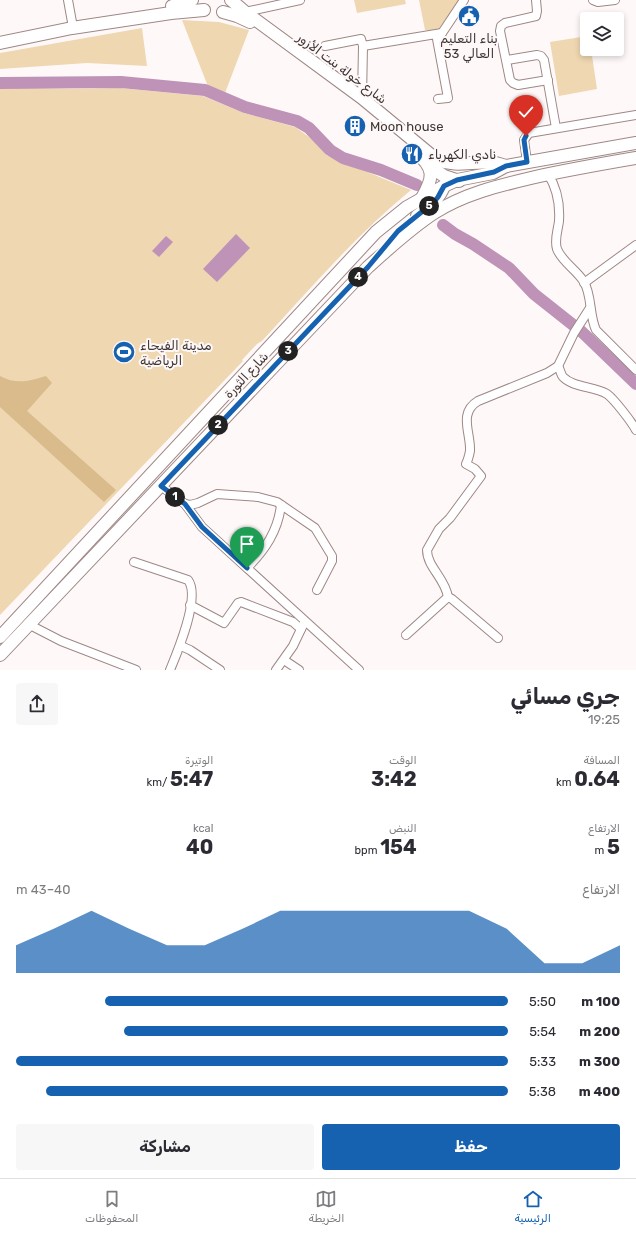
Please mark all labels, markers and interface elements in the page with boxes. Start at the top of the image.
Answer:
public building icon: بناء التعليم العالي 53 [456,3,482,29]
map controls [580,12,624,56]
button: layers [580,12,624,56]
street label: شارع خولة بنت الأزور [292,29,390,108]
place label: بناء التعليم العالي 53 [440,31,498,63]
pin [509,95,543,136]
icon: check [515,101,537,123]
building icon: Moon house [342,113,368,139]
place label: Moon house [370,119,443,134]
restaurant icon: نادي الكهرباء [399,141,425,167]
place label: نادي الكهرباء [428,147,496,164]
pin: 5 [419,196,439,216]
text: 5 [425,199,433,212]
pin: 4 [348,267,368,287]
text: 4 [354,270,362,283]
place label: مدينة الفيحاء الرياضية [140,338,212,369]
sports icon: مدينة الفيحاء الرياضية [111,339,137,365]
pin: 3 [278,341,298,361]
text: 3 [284,344,292,357]
street label: شارع الثورة [221,349,273,403]
pin: 2 [208,415,228,435]
text: 2 [214,418,222,431]
pin: 1 [165,487,185,507]
text: 1 [172,490,178,503]
pin [230,527,264,568]
icon: arrive [236,533,258,555]
button: share [16,683,58,725]
text: جري مسائي [511,683,620,710]
text: 19:25 [588,712,620,727]
text: الوتيرة [185,754,213,767]
text: الوقت [389,754,417,767]
text: المسافة [583,754,620,767]
text: 5:47 [170,767,213,791]
text: 3:42 [371,767,417,791]
text: 0.64 [574,767,620,791]
text: /km [146,776,170,789]
text: km [556,776,574,789]
text: kcal [193,822,213,835]
text: النبض [389,822,417,835]
text: الارتفاع [588,822,620,835]
text: 40 [186,835,213,859]
text: 154 [380,835,417,859]
text: 5 [607,835,620,859]
text: bpm [355,844,380,857]
text: m [595,844,607,857]
text: 40–43 m [16,882,70,897]
text: الارتفاع [583,882,620,897]
text: 5:50 [529,994,556,1009]
text: 100 m [581,994,620,1009]
text: 5:54 [529,1024,556,1039]
text: 200 m [579,1024,620,1039]
text: 5:33 [529,1054,556,1069]
text: 300 m [579,1054,620,1069]
text: 5:38 [529,1084,556,1099]
text: 400 m [579,1084,620,1099]
button: مشاركة [16,1124,314,1170]
button: حفظ [322,1124,620,1170]
tab: المحفوظات [85,1188,139,1225]
tab: الخريطة [309,1188,344,1225]
tab: الرئيسية [514,1188,551,1225]

